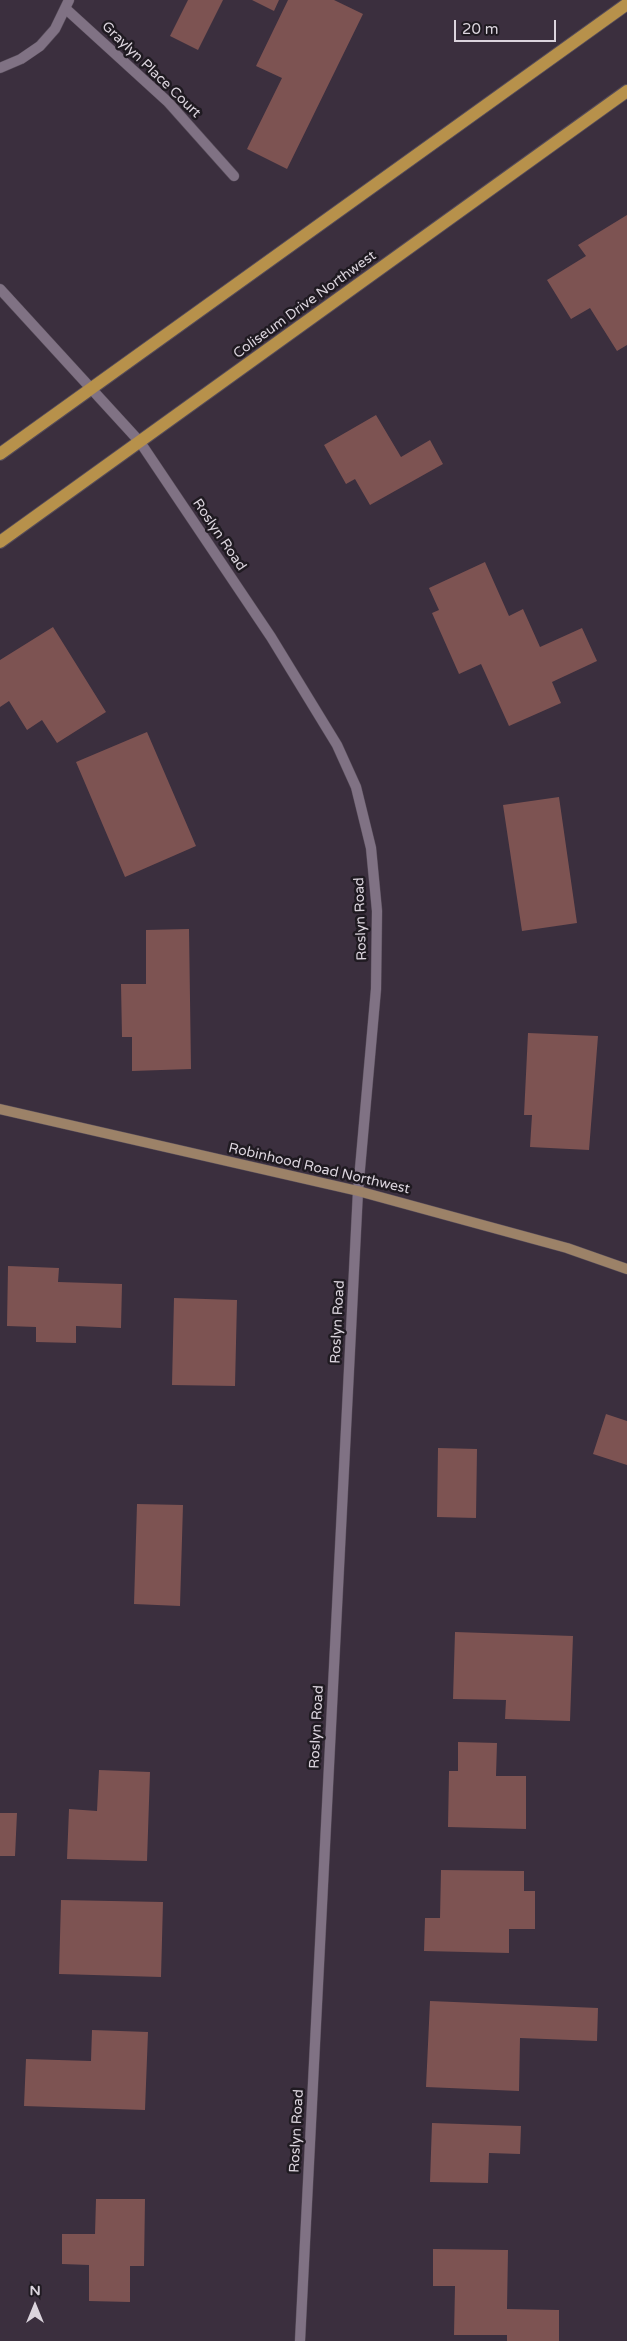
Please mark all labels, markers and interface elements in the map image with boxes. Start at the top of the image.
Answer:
scale bar [457,10,560,42]
street label: Graylyn Place Court [98,18,204,122]
text: 20 m [462,20,499,38]
street label: Coliseum Drive Northwest [230,248,380,362]
street label: Roslyn Road [189,496,249,574]
street label: Roslyn Road [351,877,371,961]
street label: Robinhood Road Northwest [227,1140,411,1198]
street label: Roslyn Road [327,1280,349,1364]
street label: Roslyn Road [306,1685,328,1769]
street label: Roslyn Road [286,2089,308,2173]
north arrow [10,2281,60,2331]
text: N [29,2282,41,2299]

